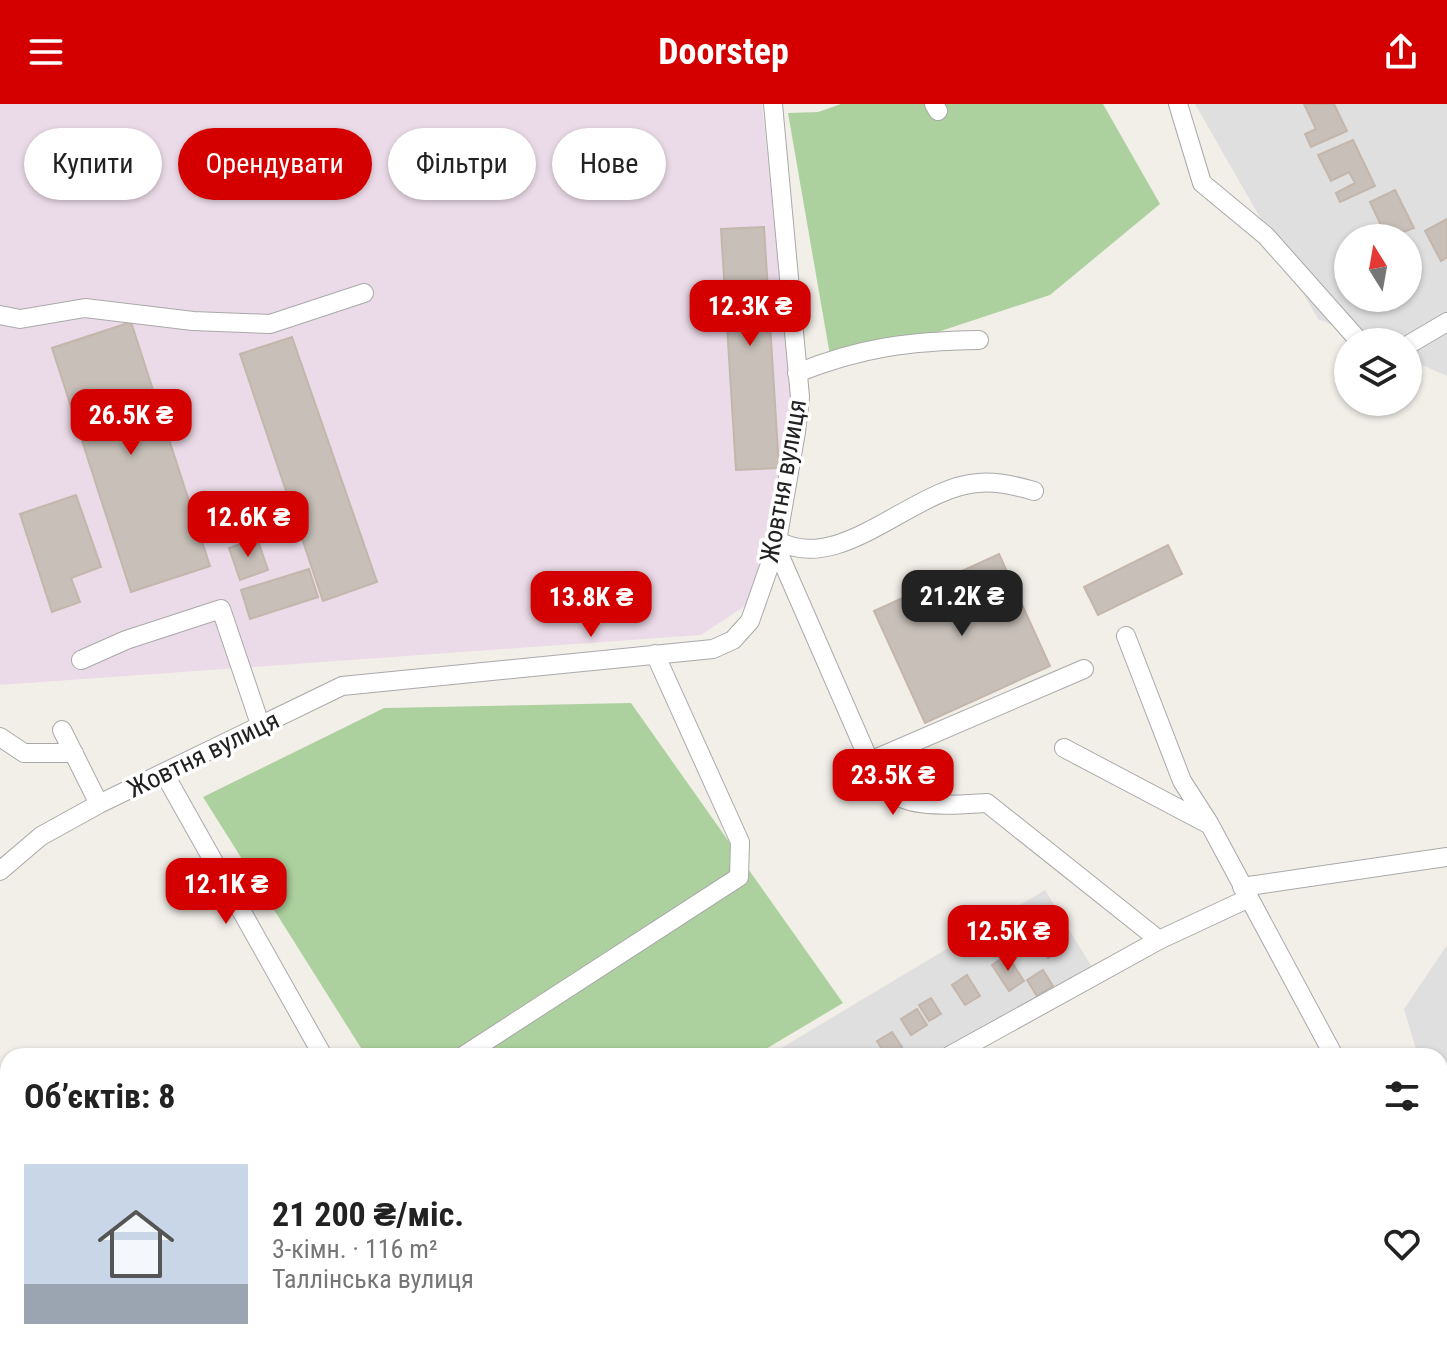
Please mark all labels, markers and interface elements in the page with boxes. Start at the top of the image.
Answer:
icon: menu [24,30,68,74]
icon: share [1379,30,1423,74]
text: Doorstep [658,31,789,73]
chip: Купити [24,128,162,200]
chip: Орендувати [178,128,372,200]
chip: Фільтри [388,128,536,200]
chip: Нове [552,128,666,200]
north arrow [1334,224,1422,312]
map controls [1334,224,1422,416]
pin: 12.3K ₴ [676,280,824,348]
text: 12.3K ₴ [708,291,792,321]
button: layers [1334,328,1422,416]
pin: 26.5K ₴ [57,389,205,457]
street label: Жовтня вулиця [754,397,812,565]
text: 26.5K ₴ [89,400,173,430]
pin: 12.6K ₴ [174,491,322,559]
text: 12.6K ₴ [206,502,290,532]
pin: 21.2K ₴ [888,570,1036,638]
pin: 13.8K ₴ [517,571,665,639]
text: 21.2K ₴ [920,581,1004,611]
text: 13.8K ₴ [549,582,633,612]
street label: Жовтня вулиця [122,704,284,804]
pin: 23.5K ₴ [819,749,967,817]
text: 23.5K ₴ [851,760,935,790]
pin: 12.1K ₴ [152,858,300,926]
text: 12.1K ₴ [184,869,268,899]
pin: 12.5K ₴ [934,905,1082,973]
text: 12.5K ₴ [966,916,1050,946]
icon: filters [1380,1074,1424,1118]
text: Об’єктів: 8 [24,1076,175,1116]
text: 21 200 ₴/міс. [272,1194,464,1234]
icon: home [88,1196,184,1292]
icon: heart [1380,1222,1424,1266]
text: 3-кімн. · 116 m² [272,1234,438,1264]
text: Таллінська вулиця [272,1264,474,1294]

